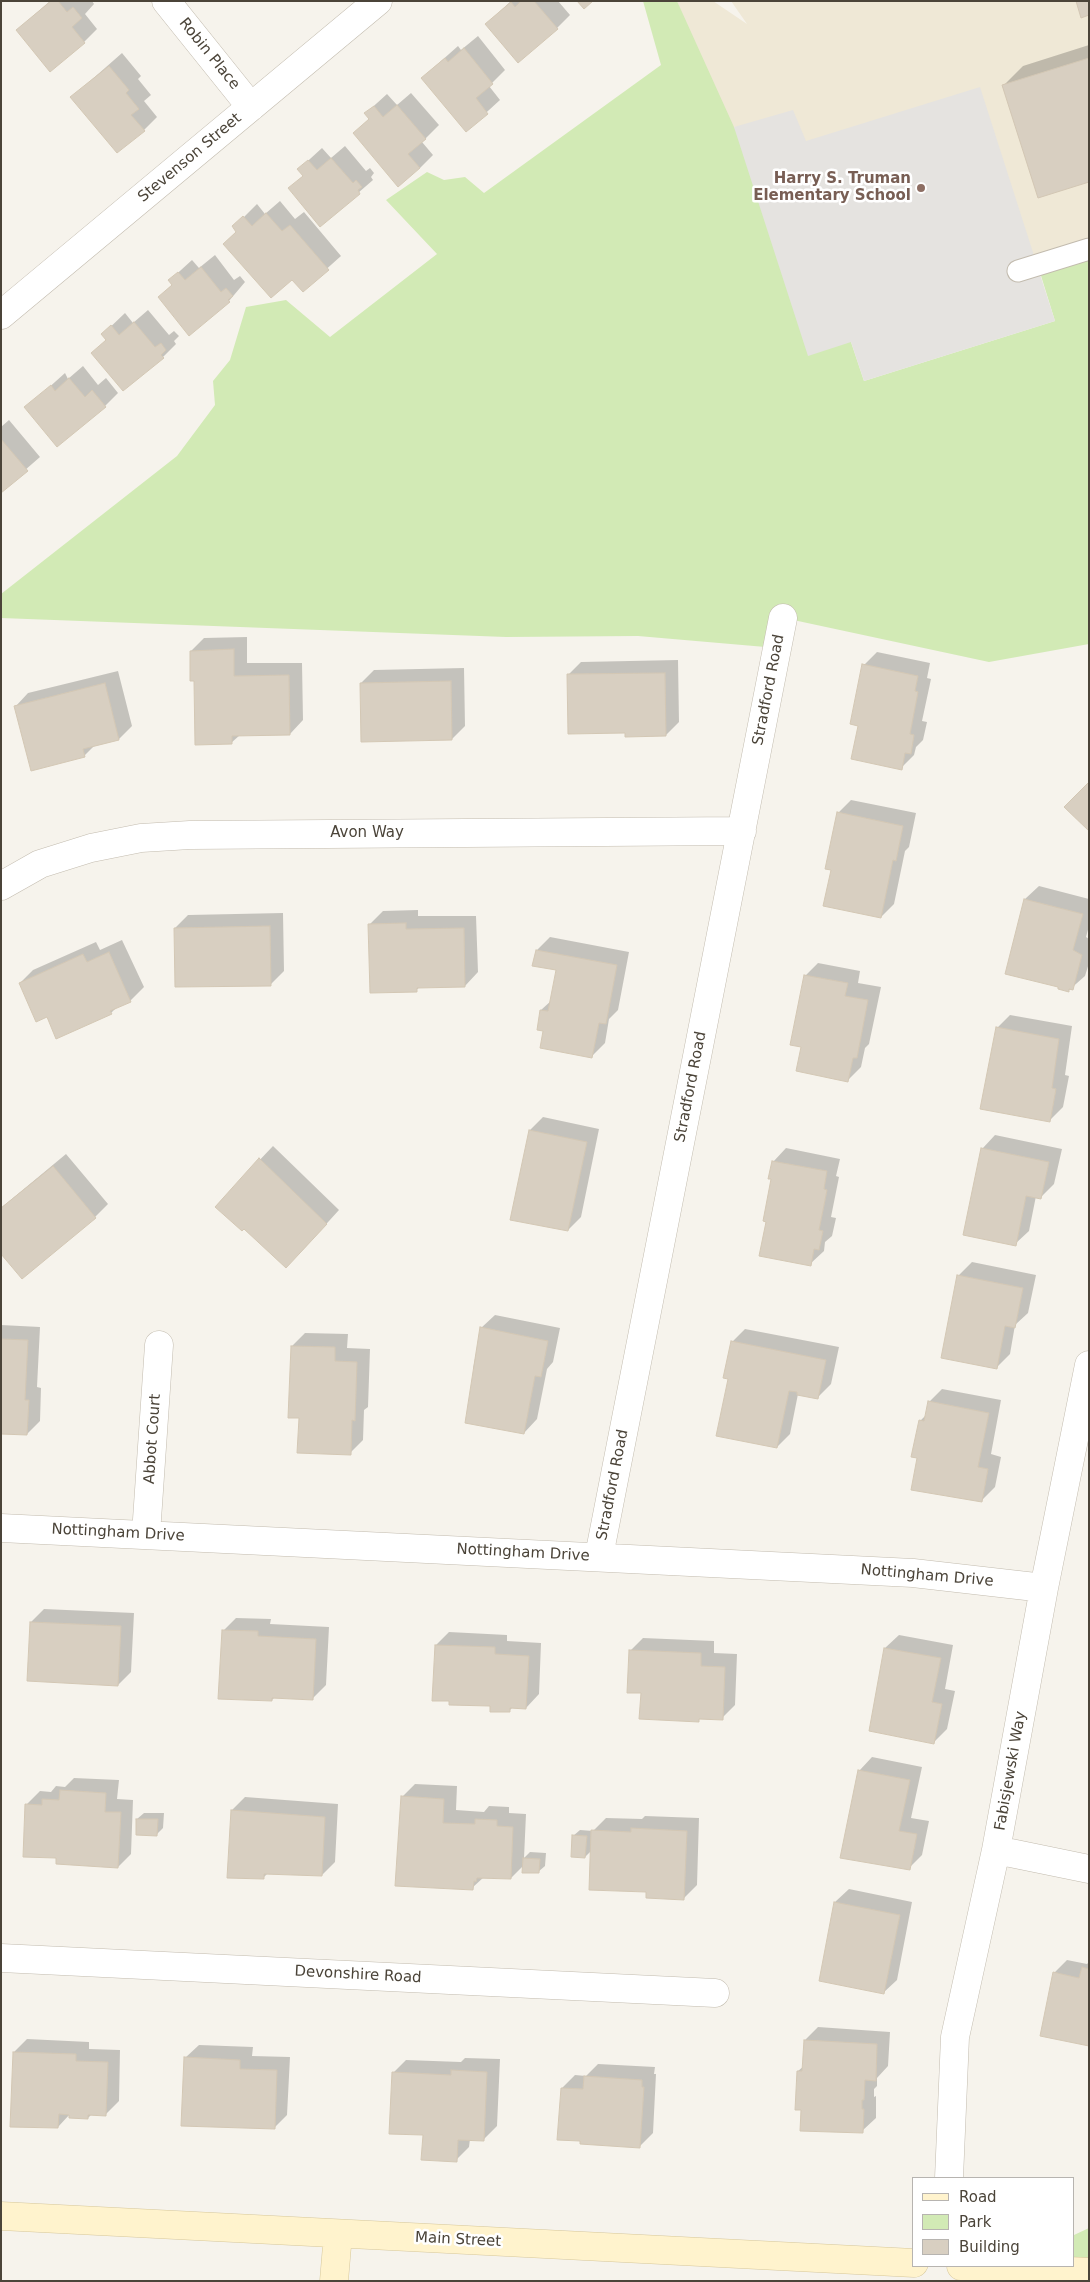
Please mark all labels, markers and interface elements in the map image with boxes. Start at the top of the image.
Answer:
street label: Robin Place [175,15,243,93]
street label: Stevenson Street [135,110,245,206]
place label: Harry S. Truman Elementary School [753,170,911,205]
marker: Harry S. Truman Elementary School [915,182,927,194]
street label: Stradford Road [749,633,789,747]
street label: Avon Way [330,824,404,842]
street label: Stradford Road [671,1030,711,1144]
street label: Abbot Court [141,1393,165,1485]
street label: Stradford Road [593,1428,633,1542]
street label: Nottingham Drive [51,1521,185,1545]
street label: Nottingham Drive [456,1541,590,1565]
street label: Nottingham Drive [860,1561,994,1591]
street label: Fabisjewski Way [992,1710,1030,1832]
street label: Devonshire Road [294,1963,422,1987]
legend [912,2177,1075,2267]
text: Road [959,2188,997,2206]
text: Park [959,2213,991,2231]
street label: Main Street [415,2229,501,2251]
text: Building [959,2238,1020,2256]

